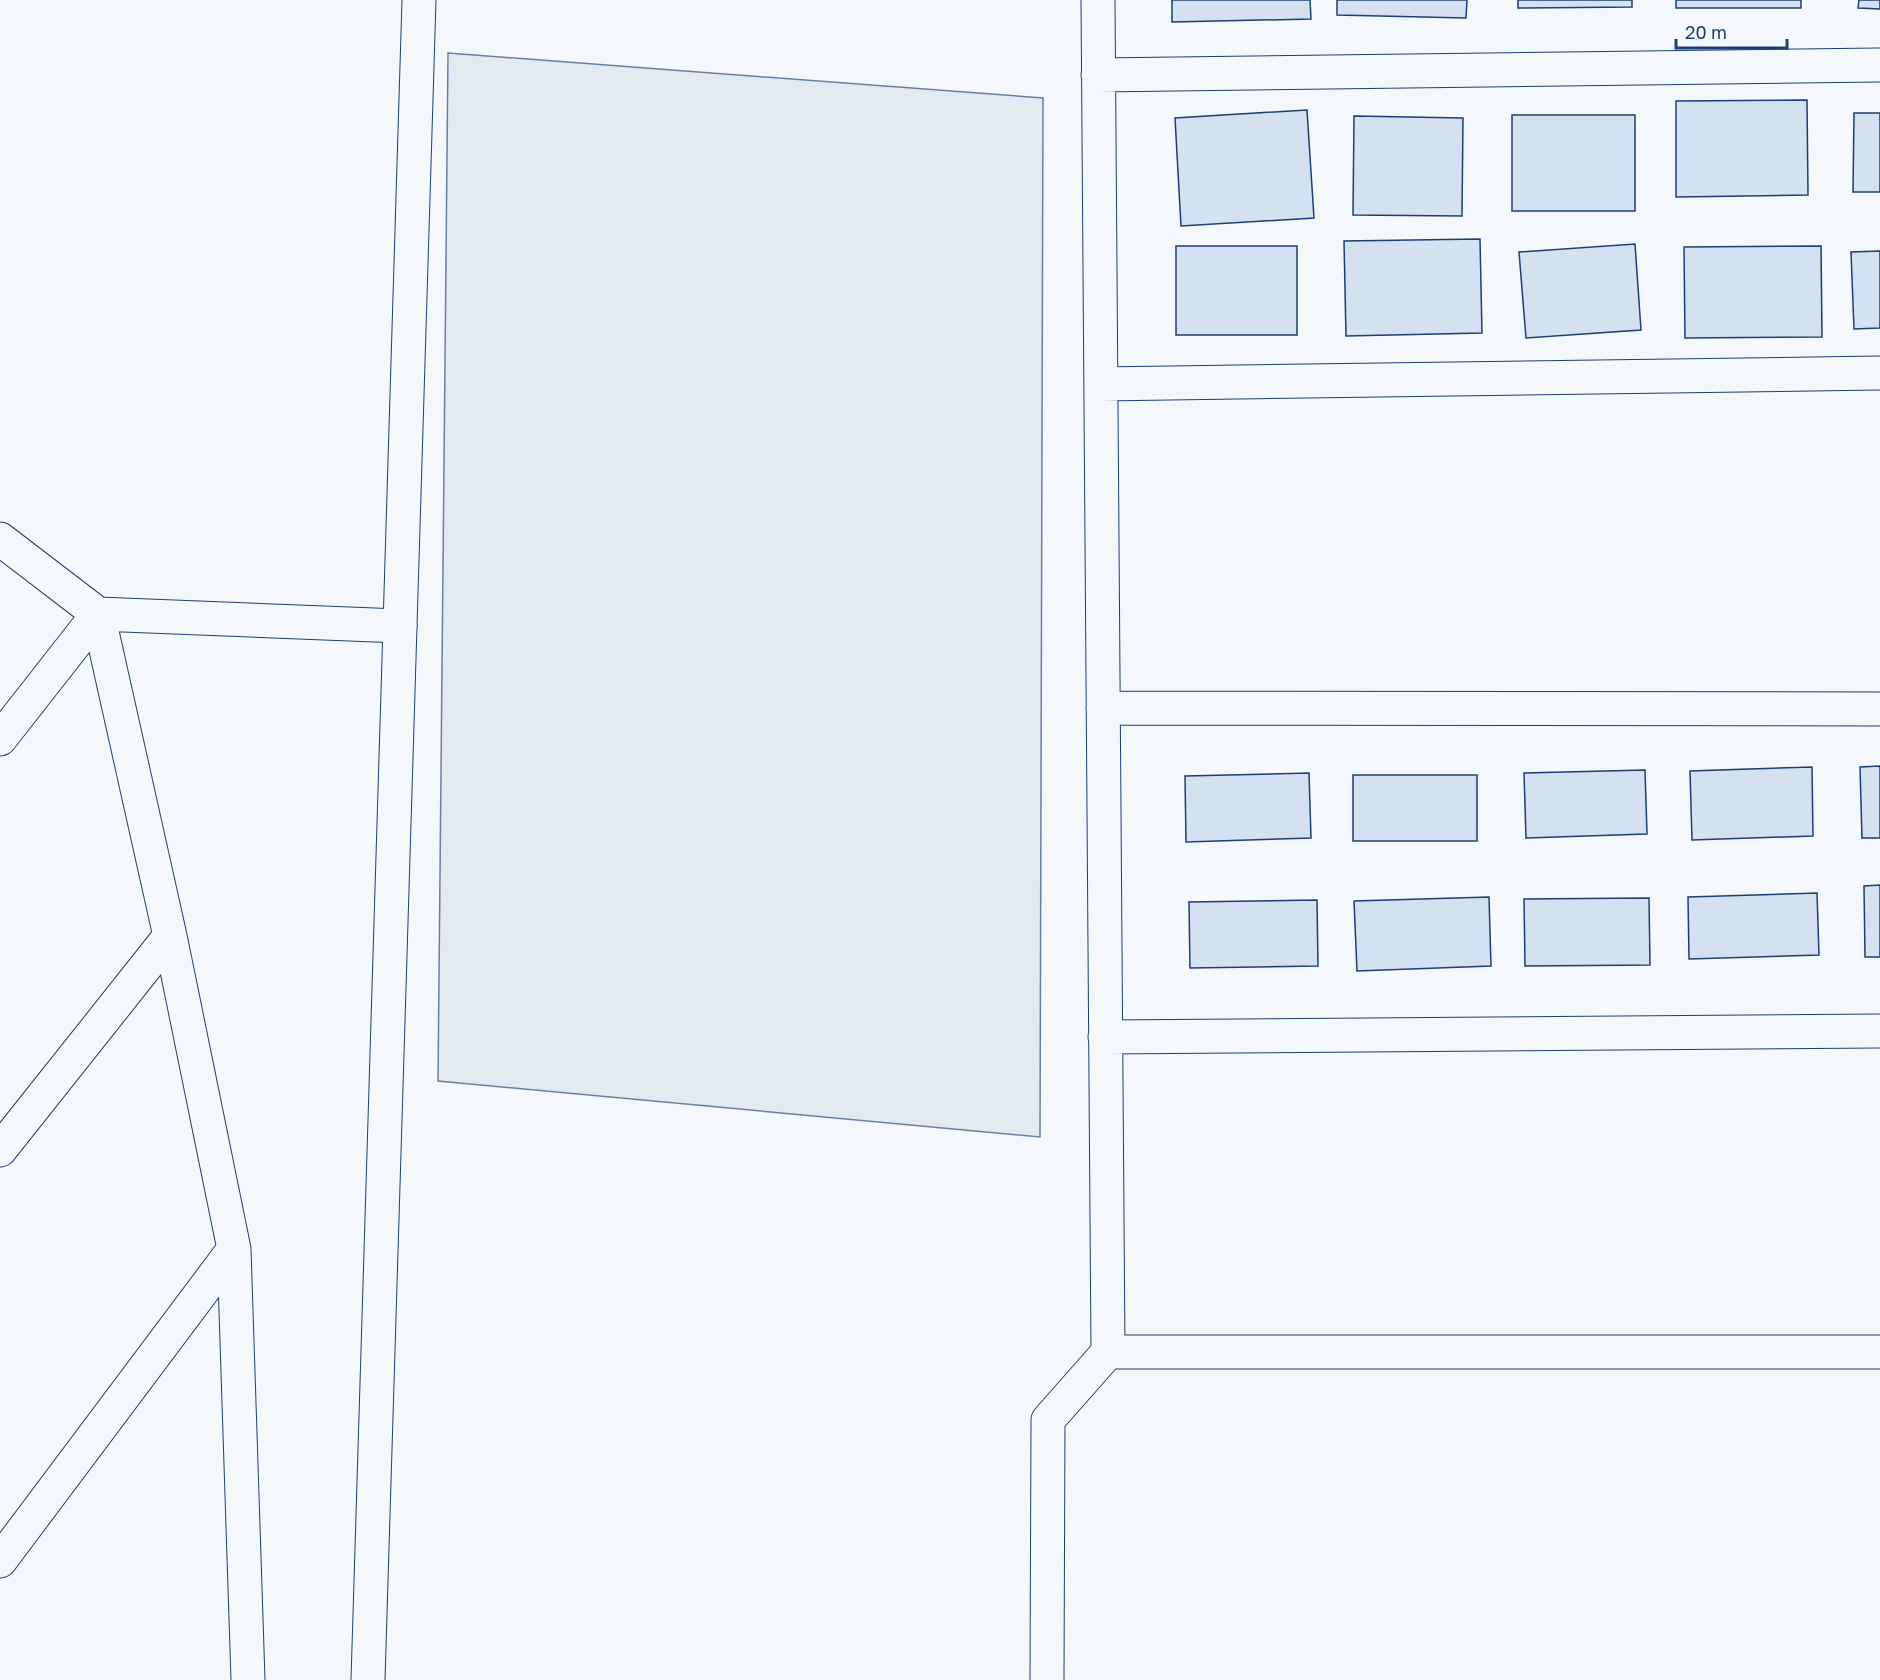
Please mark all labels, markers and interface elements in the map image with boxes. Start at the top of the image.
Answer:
scale bar [1676,12,1787,50]
text: 20 m [1685,21,1727,43]

